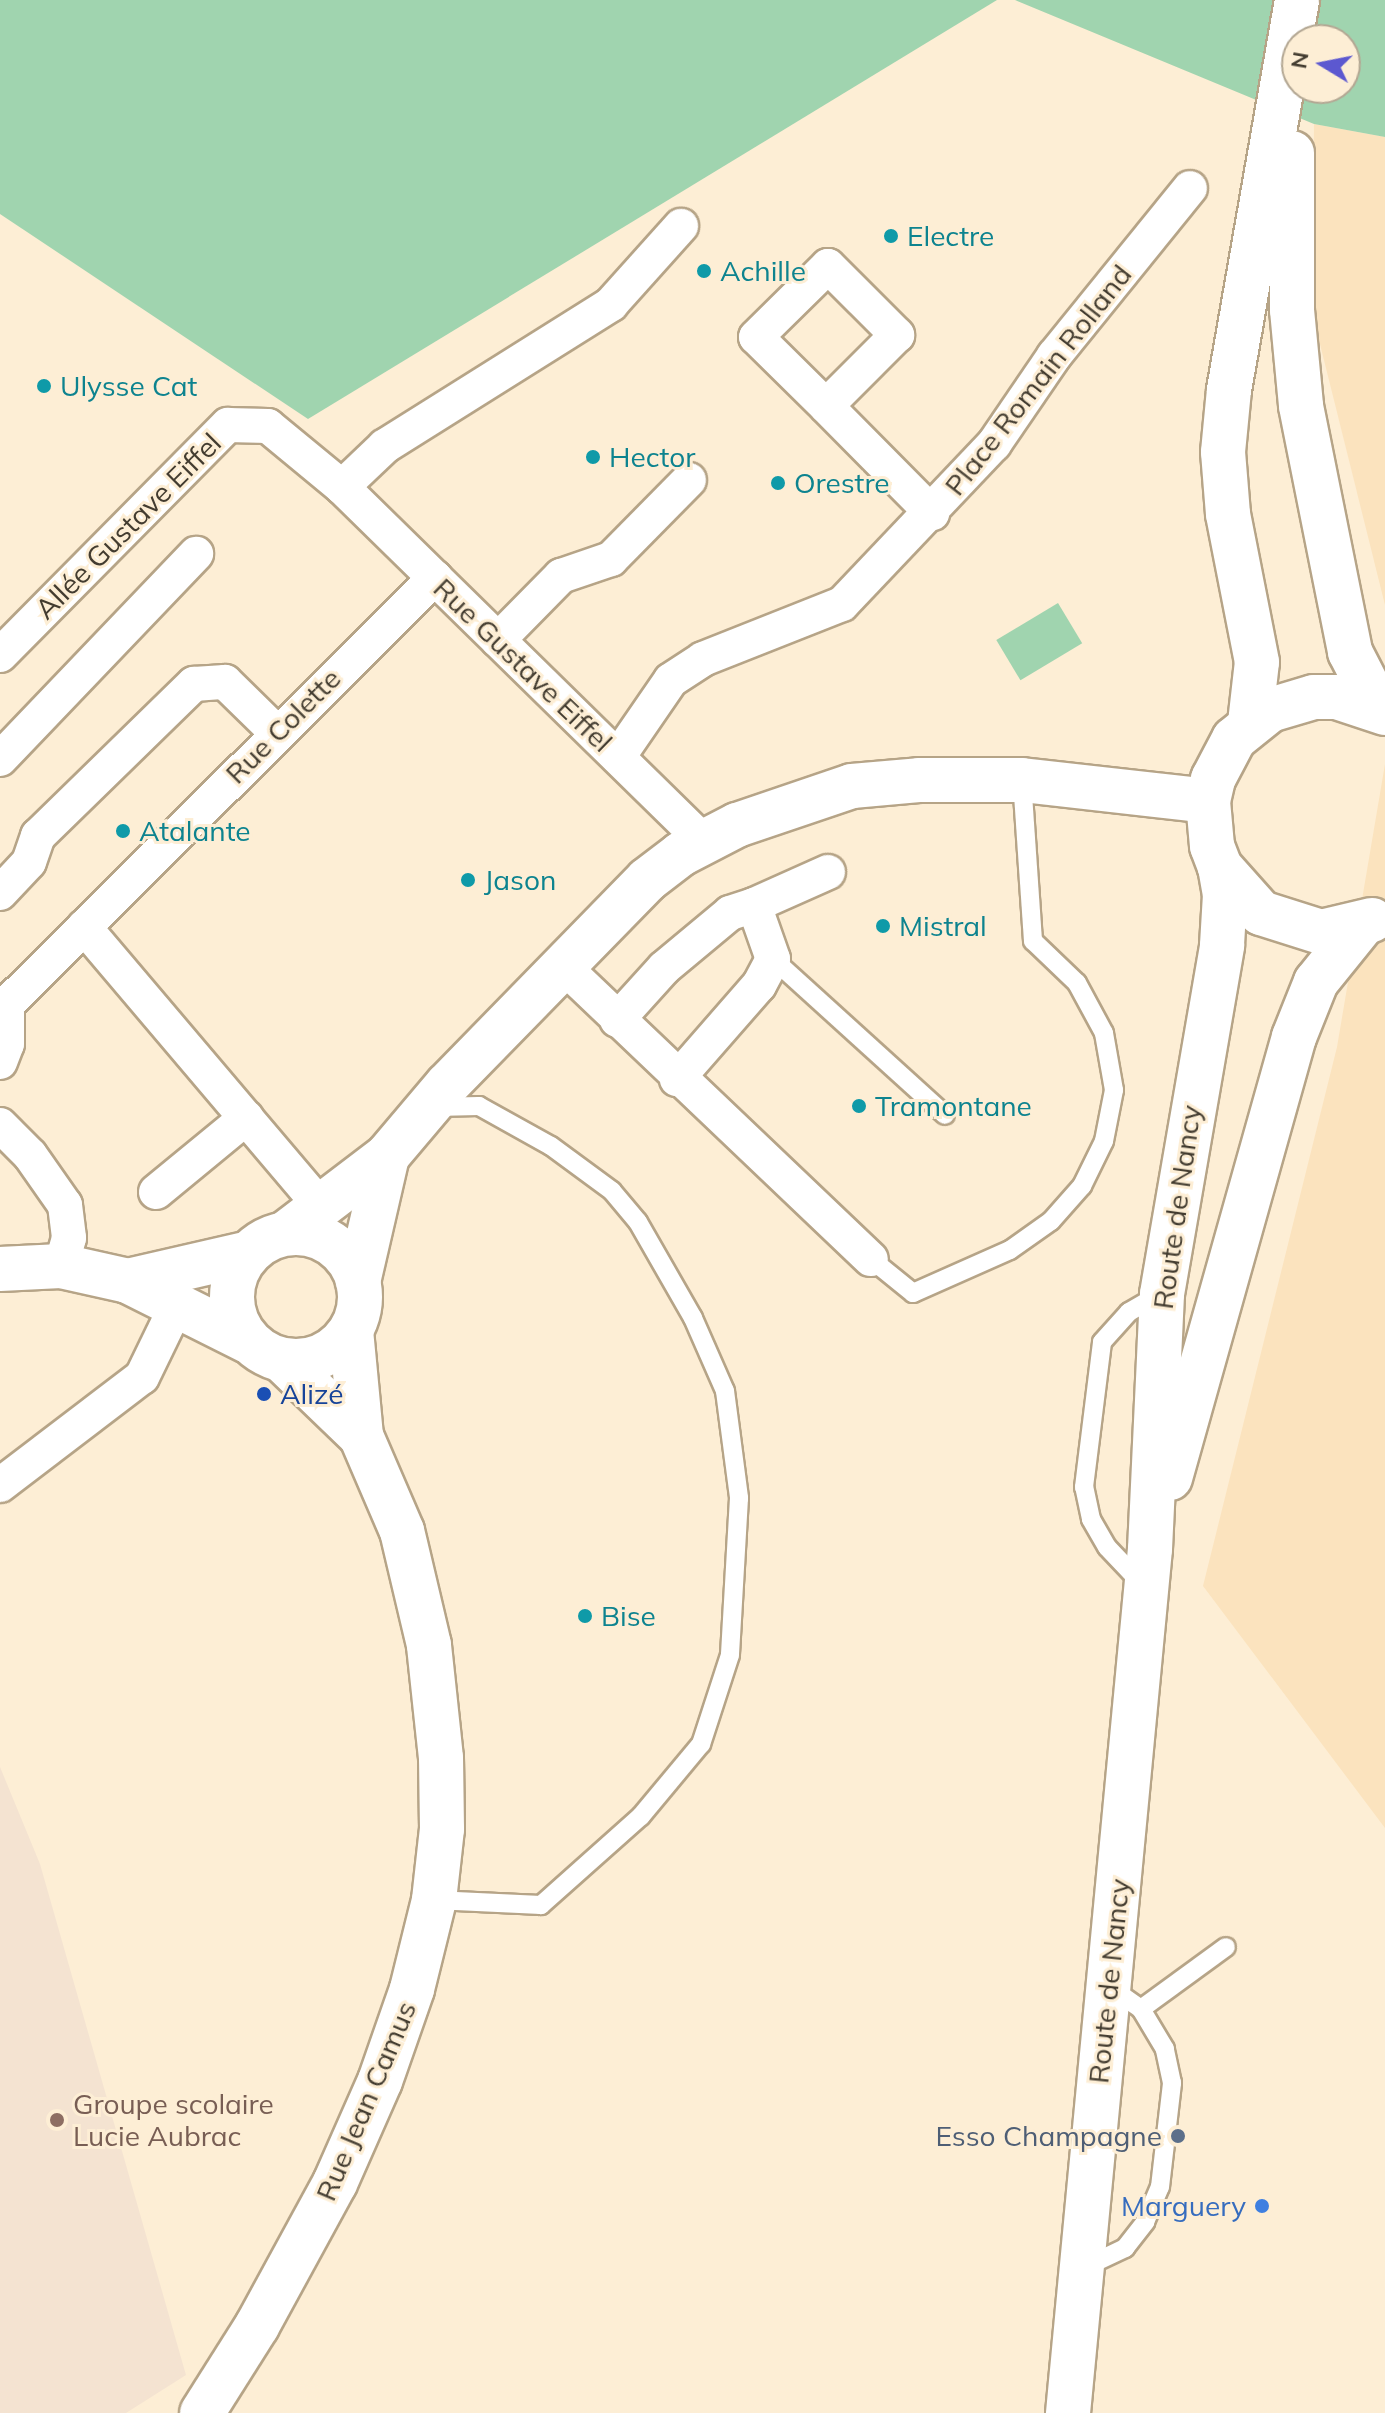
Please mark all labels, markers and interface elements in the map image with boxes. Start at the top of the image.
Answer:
north arrow [1281,24,1361,104]
text: N [1284,50,1315,71]
place label: Electre [907,219,994,253]
marker: Electre [882,227,900,245]
place label: Achille [720,254,806,288]
street label: Place Romain Rolland [938,258,1138,502]
marker: Achille [695,262,713,280]
place label: Ulysse Cat [60,369,197,403]
marker: Ulysse Cat [35,377,53,395]
street label: Allée Gustave Eiffel [28,426,228,626]
place label: Hector [609,440,695,474]
marker: Hector [584,448,602,466]
place label: Orestre [794,466,890,500]
marker: Orestre [769,474,787,492]
street label: Rue Gustave Eiffel [427,571,619,759]
street label: Rue Colette [219,662,347,790]
place label: Atalante [139,814,251,848]
marker: Atalante [114,822,132,840]
place label: Jason [484,863,556,897]
marker: Jason [459,871,477,889]
place label: Mistral [899,909,987,943]
marker: Mistral [874,917,892,935]
place label: Tramontane [875,1089,1032,1123]
marker: Tramontane [850,1097,868,1115]
street label: Route de Nancy [1146,1103,1208,1311]
place label: Alizé [280,1377,343,1411]
marker: Alizé [255,1385,273,1403]
place label: Bise [601,1599,656,1633]
marker: Bise [576,1607,594,1625]
street label: Route de Nancy [1082,1877,1136,2085]
street label: Rue Jean Camus [309,1996,423,2206]
place label: Groupe scolaire Lucie Aubrac [73,2087,274,2153]
marker: Groupe scolaire Lucie Aubrac [48,2111,66,2129]
place label: Esso Champagne [936,2119,1162,2153]
marker: Esso Champagne [1169,2127,1187,2145]
place label: Marguery [1121,2189,1246,2223]
marker: Marguery [1253,2197,1271,2215]

